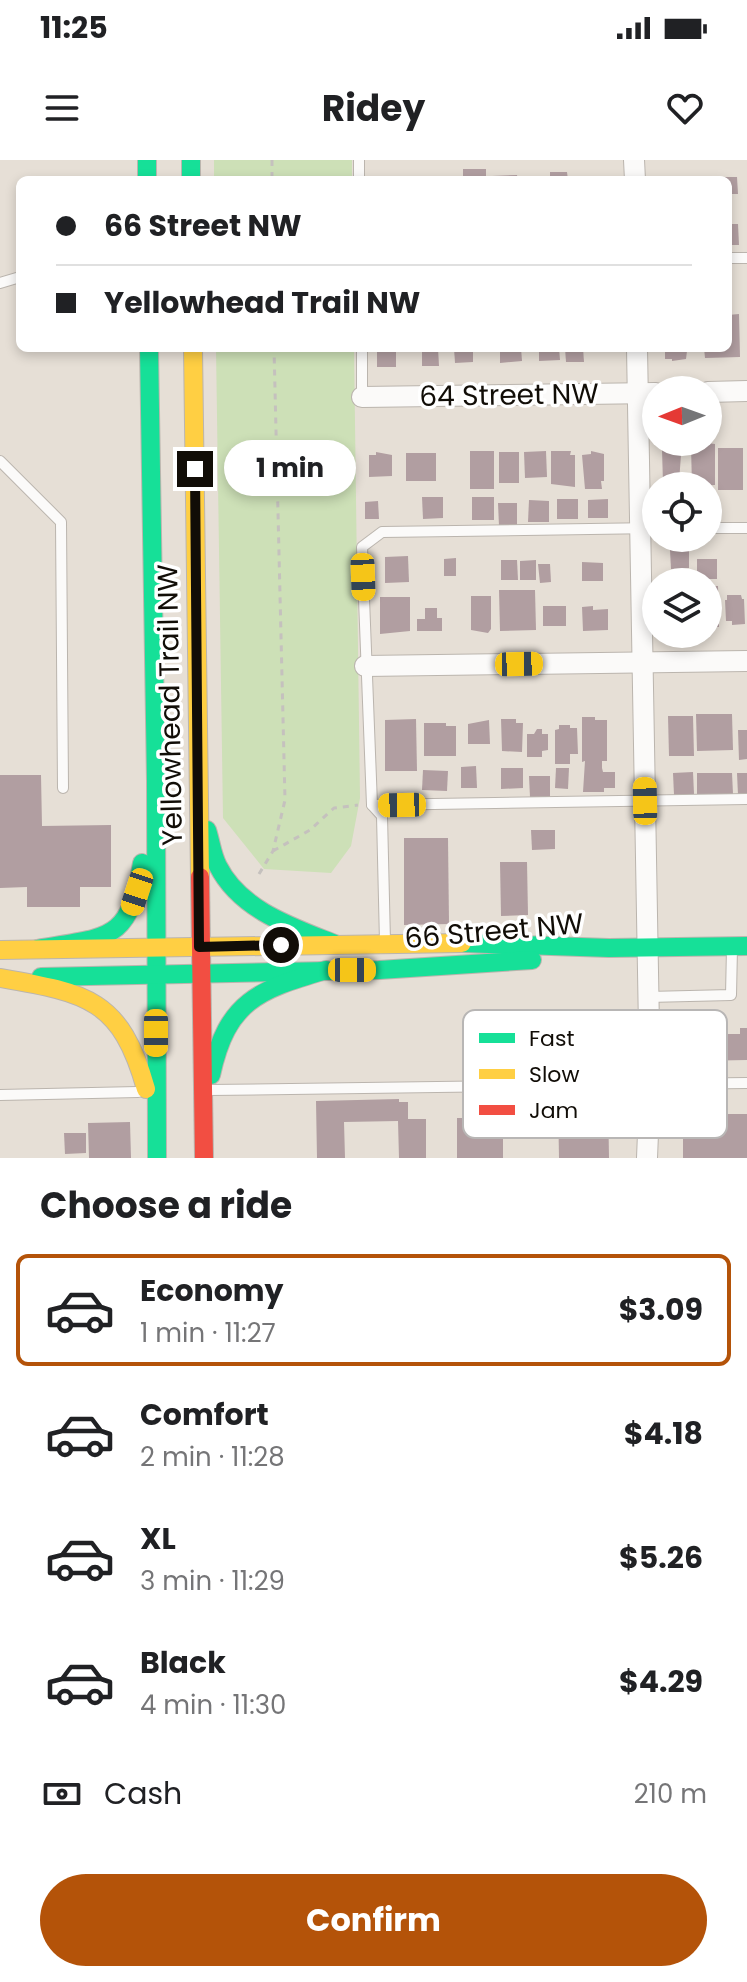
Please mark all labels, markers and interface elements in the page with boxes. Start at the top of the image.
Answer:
text: 11:25 [40,6,108,49]
text: Ridey [322,83,425,134]
icon: menu [40,86,84,130]
icon: heart [663,86,707,130]
text: 66 Street NW [104,204,302,247]
text: Yellowhead Trail NW [104,281,420,324]
street label: 64 Street NW [419,374,599,416]
north arrow [642,376,722,456]
map controls [642,376,722,648]
callout: 1 min [223,441,355,497]
text: 1 min [256,450,324,486]
route end [177,451,213,487]
button: locate [642,472,722,552]
car [350,553,376,601]
street label: Yellowhead Trail NW [148,564,192,846]
button: layers [642,568,722,648]
car [495,652,543,676]
car [633,777,657,825]
car [378,793,426,817]
car [118,865,156,919]
street label: 66 Street NW [403,904,585,958]
route start [263,927,299,963]
car [328,958,376,982]
car [144,1009,168,1057]
legend [463,1010,727,1138]
text: Fast [529,1023,574,1054]
text: Slow [529,1059,579,1090]
text: Jam [529,1095,578,1126]
text: Choose a ride [40,1180,292,1231]
text: Economy [140,1269,284,1312]
icon: car [44,1274,116,1346]
text: $3.09 [619,1288,703,1331]
text: 1 min · 11:27 [140,1315,276,1351]
text: Comfort [140,1393,269,1436]
icon: car [44,1398,116,1470]
text: $4.18 [624,1412,703,1455]
text: 2 min · 11:28 [140,1439,285,1475]
text: XL [140,1517,176,1560]
icon: car [44,1522,116,1594]
text: $5.26 [619,1536,703,1579]
text: 3 min · 11:29 [140,1563,285,1599]
text: Black [140,1641,226,1684]
icon: car [44,1646,116,1718]
text: $4.29 [619,1660,703,1703]
text: 4 min · 11:30 [140,1687,286,1723]
icon: cash [40,1772,84,1816]
text: Cash [104,1772,182,1815]
text: 210 m [634,1776,707,1812]
button: Confirm [40,1874,707,1966]

